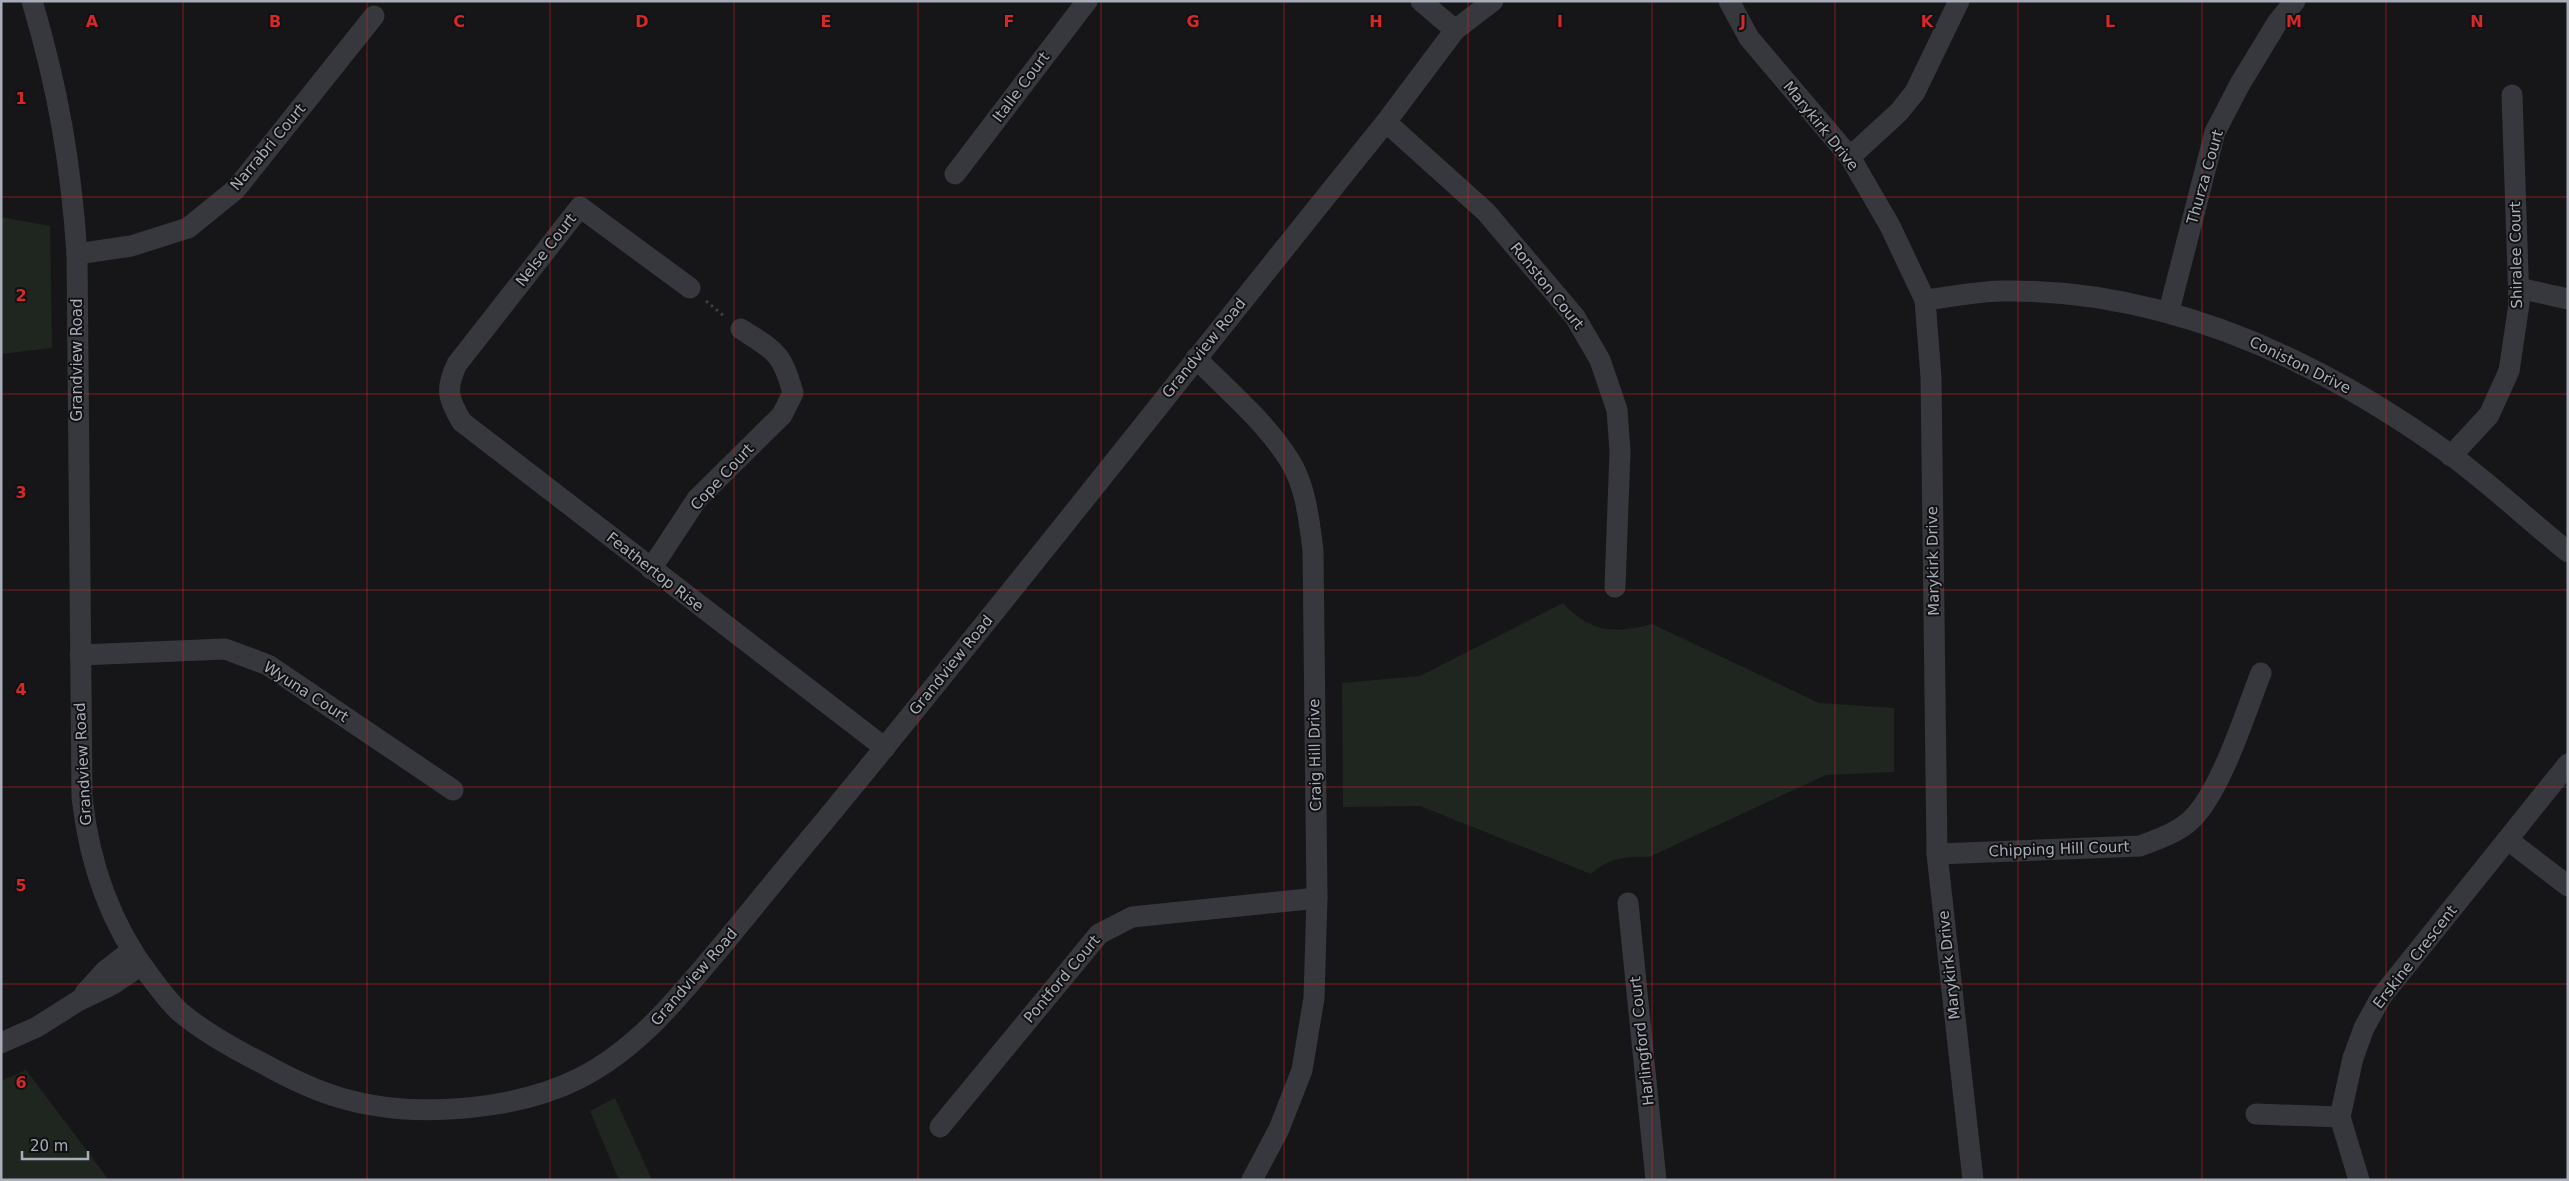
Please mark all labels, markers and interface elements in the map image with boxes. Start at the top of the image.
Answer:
text: A [86,12,99,31]
text: B [269,12,281,31]
text: C [453,12,465,31]
text: D [635,12,649,31]
text: E [821,12,831,31]
text: F [1004,12,1014,31]
text: G [1186,12,1200,31]
text: H [1369,12,1383,31]
text: I [1557,12,1563,31]
text: J [1739,12,1746,31]
text: K [1921,12,1934,31]
text: L [2105,12,2115,31]
text: M [2286,12,2302,31]
text: N [2470,12,2484,31]
street label: Italle Court [989,48,1053,126]
street label: Marykirk Drive [1780,78,1862,174]
text: 1 [15,89,27,108]
street label: Narrabri Court [227,100,310,194]
street label: Thurza Court [2183,128,2227,227]
street label: Shiralee Court [2506,201,2526,309]
street label: Nelse Court [512,210,580,290]
street label: Ronston Court [1506,239,1588,333]
text: 2 [15,286,27,305]
street label: Grandview Road [1158,295,1250,401]
street label: Grandview Road [68,299,86,421]
street label: Coniston Drive [2246,333,2354,397]
street label: Cope Court [687,440,757,514]
text: 3 [15,483,27,502]
street label: Marykirk Drive [1923,506,1943,616]
street label: Feathertop Rise [603,529,707,615]
street label: Grandview Road [905,612,997,718]
street label: Wyuna Court [260,658,352,726]
text: 4 [15,680,27,699]
street label: Craig Hill Drive [1305,698,1325,812]
street label: Grandview Road [71,702,95,826]
street label: Chipping Hill Court [1988,838,2130,860]
text: 5 [15,876,27,895]
street label: Erskine Crescent [2369,902,2461,1012]
street label: Marykirk Drive [1934,910,1964,1020]
street label: Grandview Road [647,925,741,1029]
street label: Pontford Court [1020,931,1104,1027]
street label: Harlingford Court [1626,975,1658,1107]
text: 6 [15,1073,27,1092]
scale bar [22,1128,89,1160]
text: 20 m [30,1137,68,1155]

